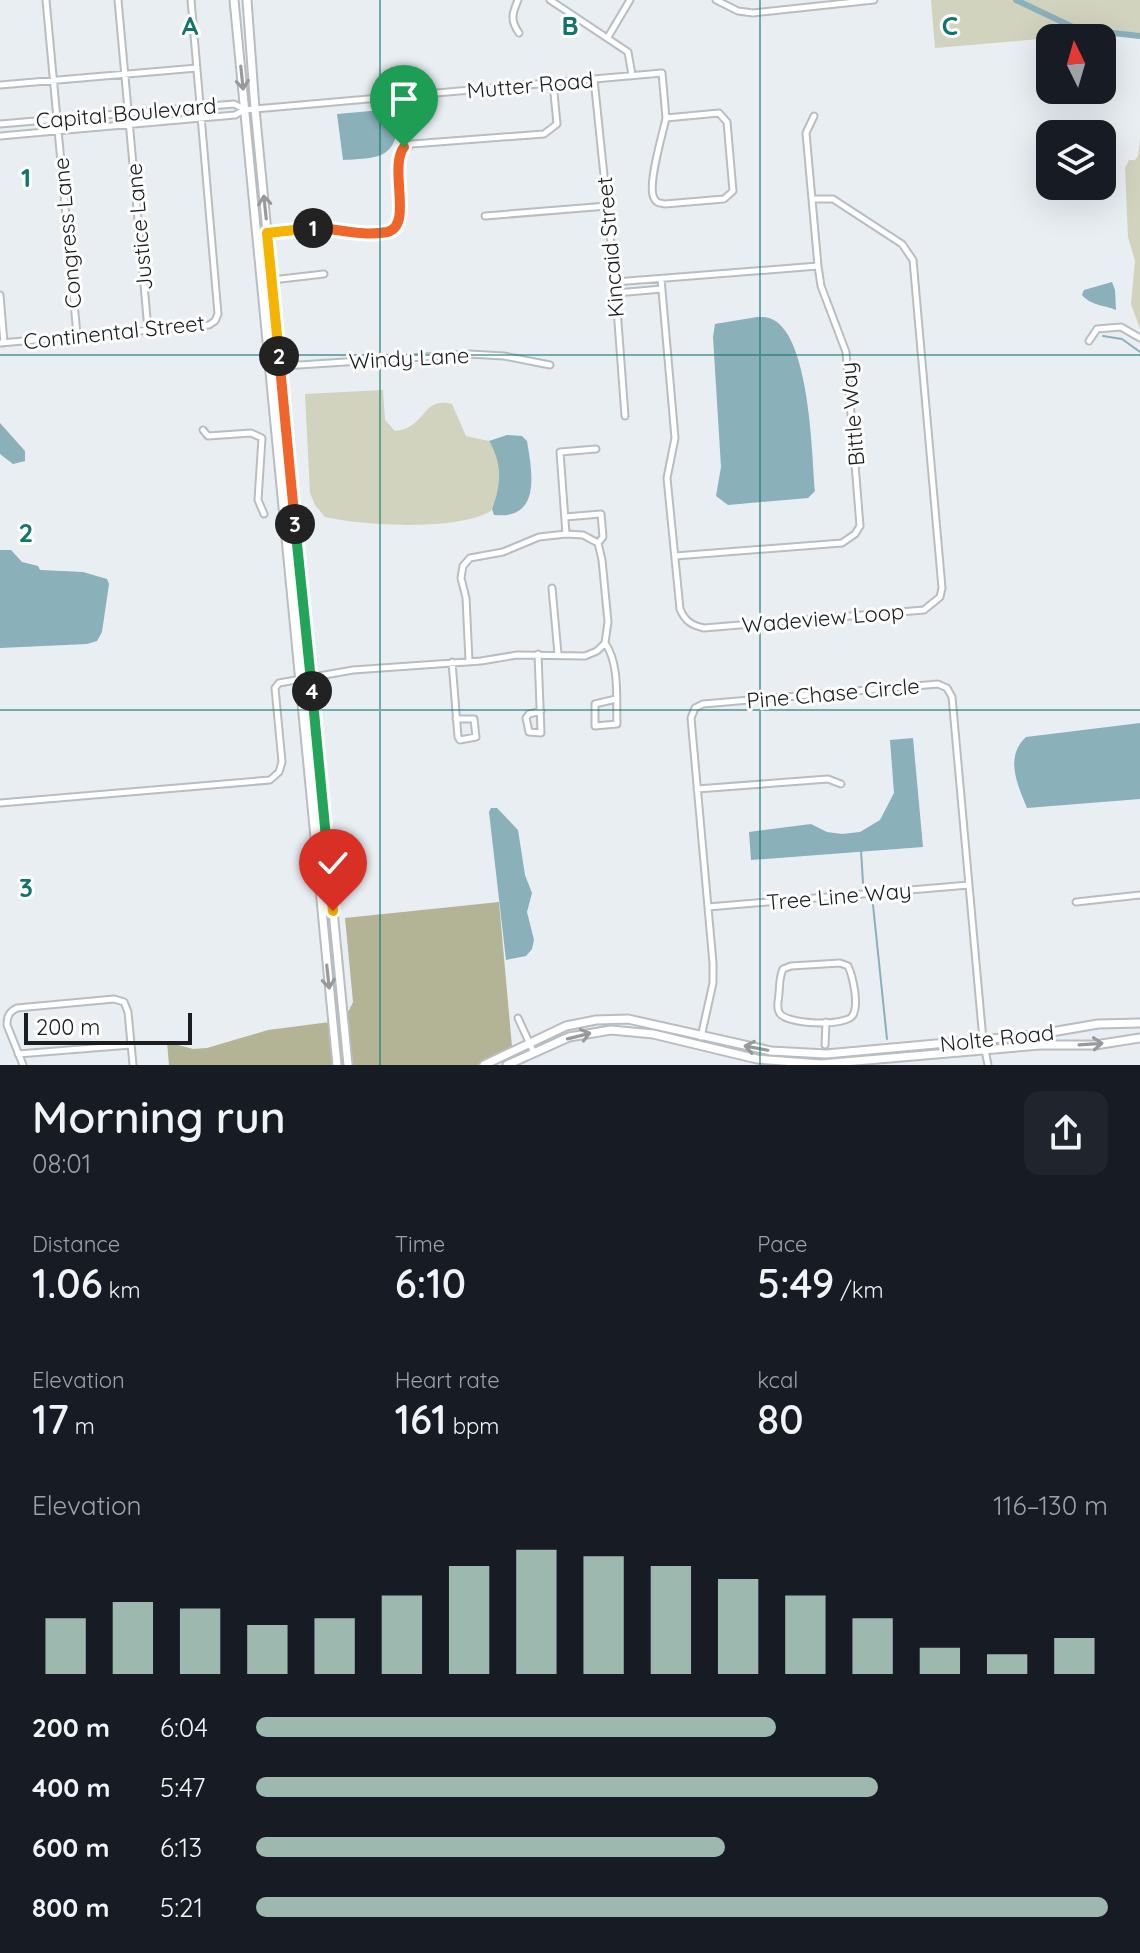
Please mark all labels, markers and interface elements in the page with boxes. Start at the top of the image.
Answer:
text: A [182,9,199,42]
text: B [561,9,579,42]
text: C [942,9,958,42]
north arrow [1036,24,1116,104]
map controls [1036,24,1116,200]
one-way arrow [234,64,249,91]
pin [370,65,438,147]
street label: Mutter Road [466,66,594,104]
icon: arrive [382,77,426,121]
street label: Capital Boulevard [35,91,217,135]
button: layers [1036,120,1116,200]
street label: Congress Lane [46,156,88,310]
text: 1 [21,161,31,194]
street label: Justice Lane [119,162,159,292]
street label: Kincaid Street [590,175,630,319]
one-way arrow [257,194,272,221]
pin: 1 [293,208,333,248]
text: 1 [309,214,317,242]
street label: Continental Street [22,309,206,355]
pin: 2 [259,336,299,376]
street label: Windy Lane [348,341,470,375]
text: 2 [273,342,285,370]
street label: Bittle Way [834,361,870,467]
pin: 3 [275,504,315,544]
text: 3 [289,510,301,538]
text: 2 [19,516,33,549]
street label: Wadeview Loop [741,597,905,639]
pin: 4 [292,671,332,711]
street label: Pine Chase Circle [745,671,921,715]
text: 4 [306,677,318,705]
pin [299,829,367,911]
icon: check [311,841,355,885]
text: 3 [19,871,33,904]
street label: Tree Line Way [765,876,913,916]
one-way arrow [321,964,336,990]
scale bar [24,1009,192,1045]
text: 200 m [36,1013,100,1041]
street label: Nolte Road [939,1018,1055,1058]
one-way arrow [566,1027,592,1042]
one-way arrow [1077,1036,1104,1051]
one-way arrow [744,1040,769,1055]
text: Morning run [32,1089,286,1144]
button: share [1024,1091,1108,1175]
text: 08:01 [32,1147,91,1180]
text: Distance [32,1230,120,1258]
text: Time [395,1230,445,1258]
text: Pace [757,1230,808,1258]
text: 1.06 [32,1258,103,1308]
text: 6:10 [395,1258,466,1308]
text: 5:49 [757,1258,834,1308]
text: km [103,1276,140,1304]
text: /km [834,1276,884,1304]
text: Elevation [32,1366,125,1394]
text: Heart rate [395,1366,500,1394]
text: kcal [757,1366,798,1394]
text: 17 [32,1394,69,1444]
text: 161 [395,1394,447,1444]
text: 80 [757,1394,803,1444]
text: m [69,1412,95,1440]
text: bpm [447,1412,499,1440]
text: Elevation [32,1489,142,1522]
text: 116–130 m [993,1489,1108,1522]
text: 200 m [32,1711,110,1744]
text: 6:04 [160,1711,208,1744]
text: 400 m [32,1771,110,1804]
text: 5:47 [160,1771,205,1804]
text: 600 m [32,1831,110,1864]
text: 6:13 [160,1831,202,1864]
text: 800 m [32,1891,109,1924]
text: 5:21 [160,1891,203,1924]

